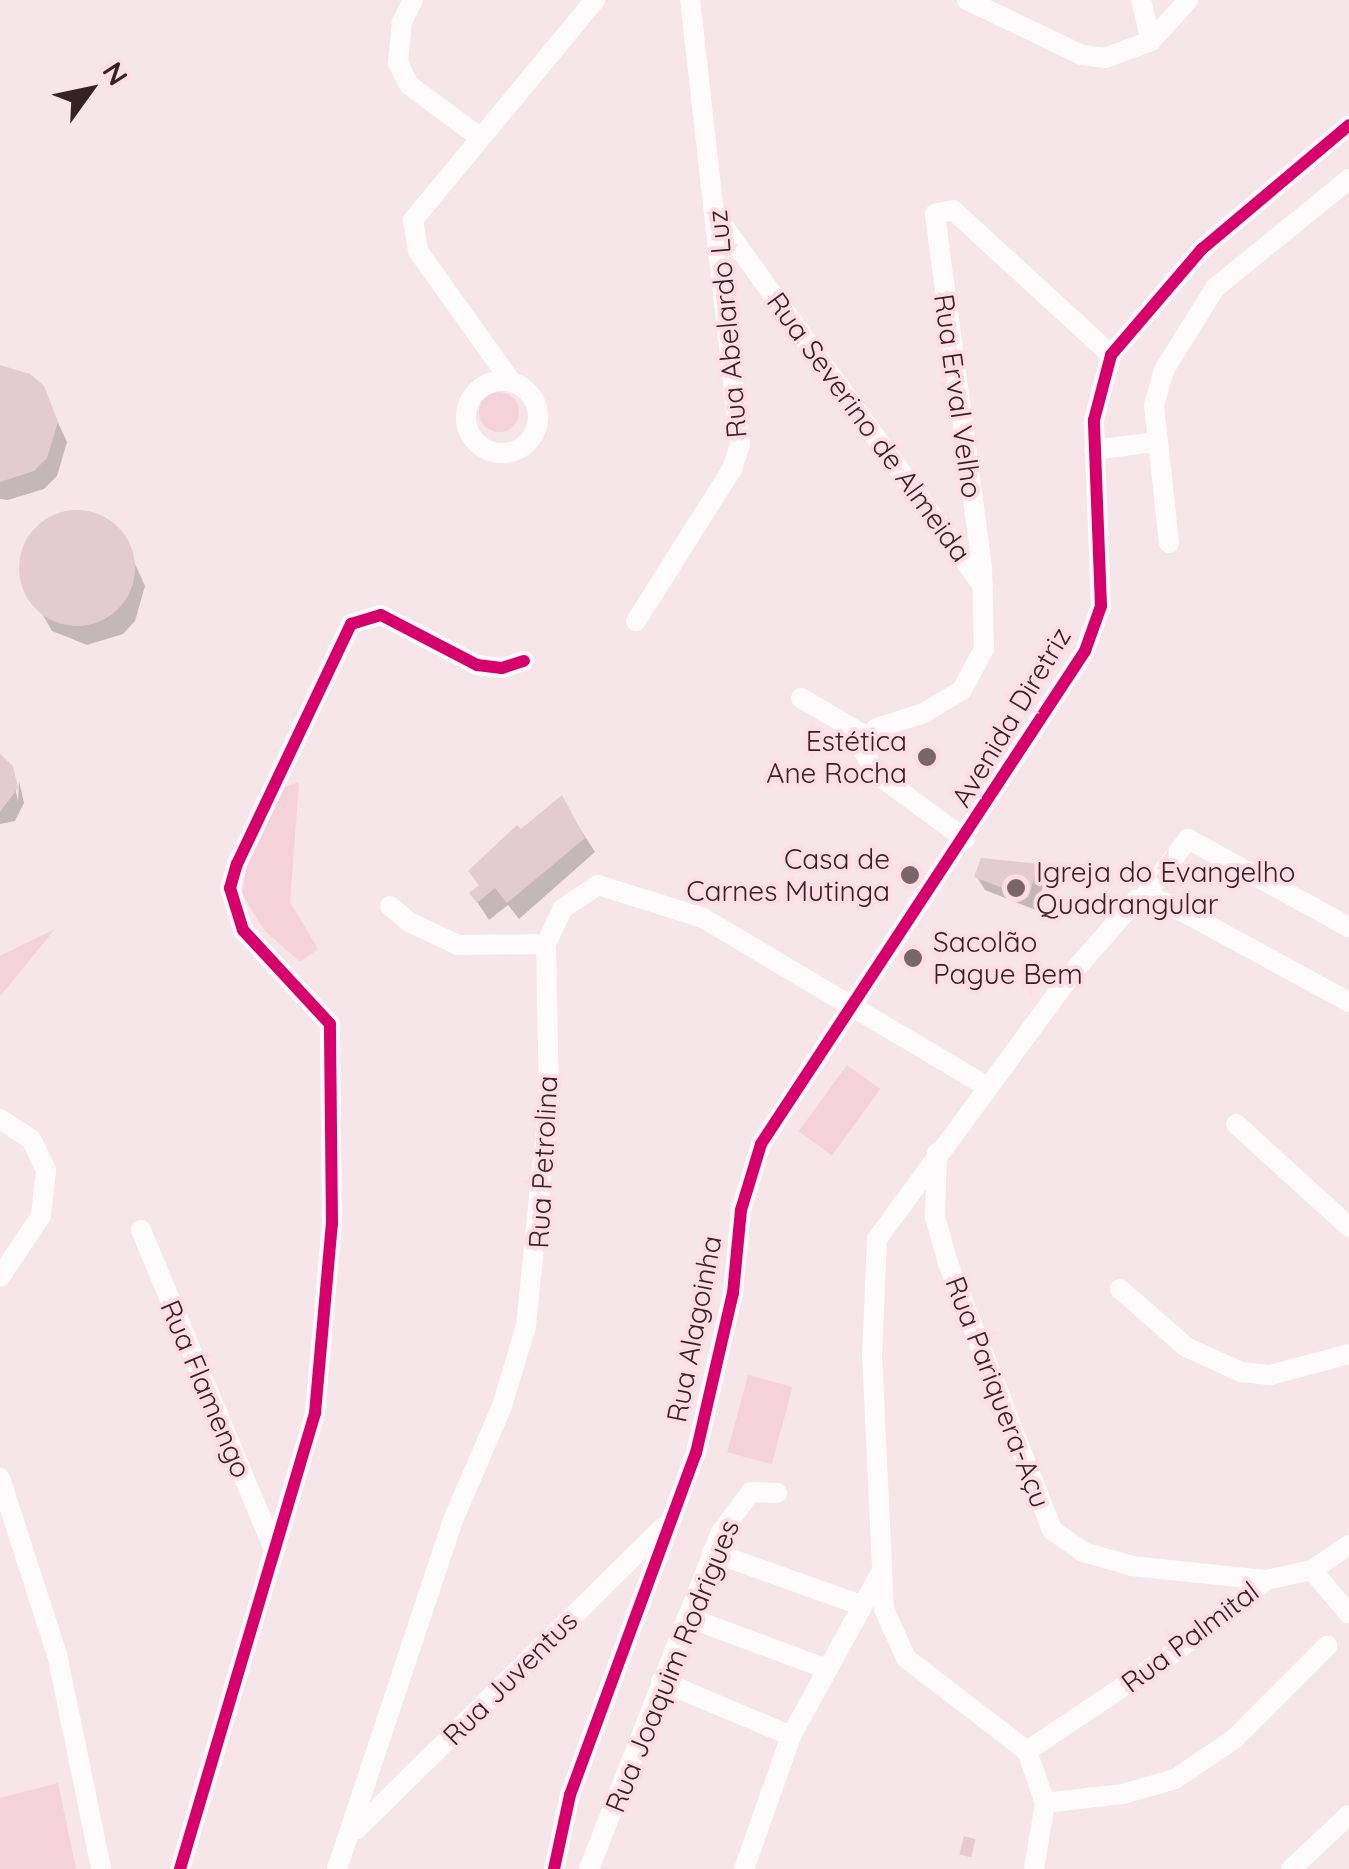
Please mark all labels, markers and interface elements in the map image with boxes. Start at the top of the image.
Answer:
north arrow [40,40,140,140]
text: N [95,55,136,92]
street label: Rua Abelardo Luz [700,208,754,440]
street label: Rua Severino de Almeida [760,286,978,568]
street label: Rua Erval Velho [927,292,989,500]
street label: Avenida Diretriz [944,621,1078,813]
place label: Estética Ane Rocha [766,724,907,790]
marker: Estética Ane Rocha [916,746,938,768]
place label: Casa de Carnes Mutinga [686,842,890,908]
place label: Igreja do Evangelho Quadrangular [1036,855,1296,921]
marker: Casa de Carnes Mutinga [899,864,921,886]
marker: Igreja do Evangelho Quadrangular [1005,877,1027,899]
place label: Sacolão Pague Bem [933,925,1083,991]
marker: Sacolão Pague Bem [902,947,924,969]
street label: Rua Petrolina [522,1075,564,1249]
street label: Rua Alagoinha [659,1233,729,1425]
street label: Rua Pariquera-Açu [938,1272,1058,1512]
street label: Rua Flamengo [153,1295,259,1483]
street label: Rua Joaquim Rodrigues [598,1515,746,1817]
street label: Rua Palmital [1115,1574,1265,1700]
street label: Rua Juventus [436,1604,584,1752]

